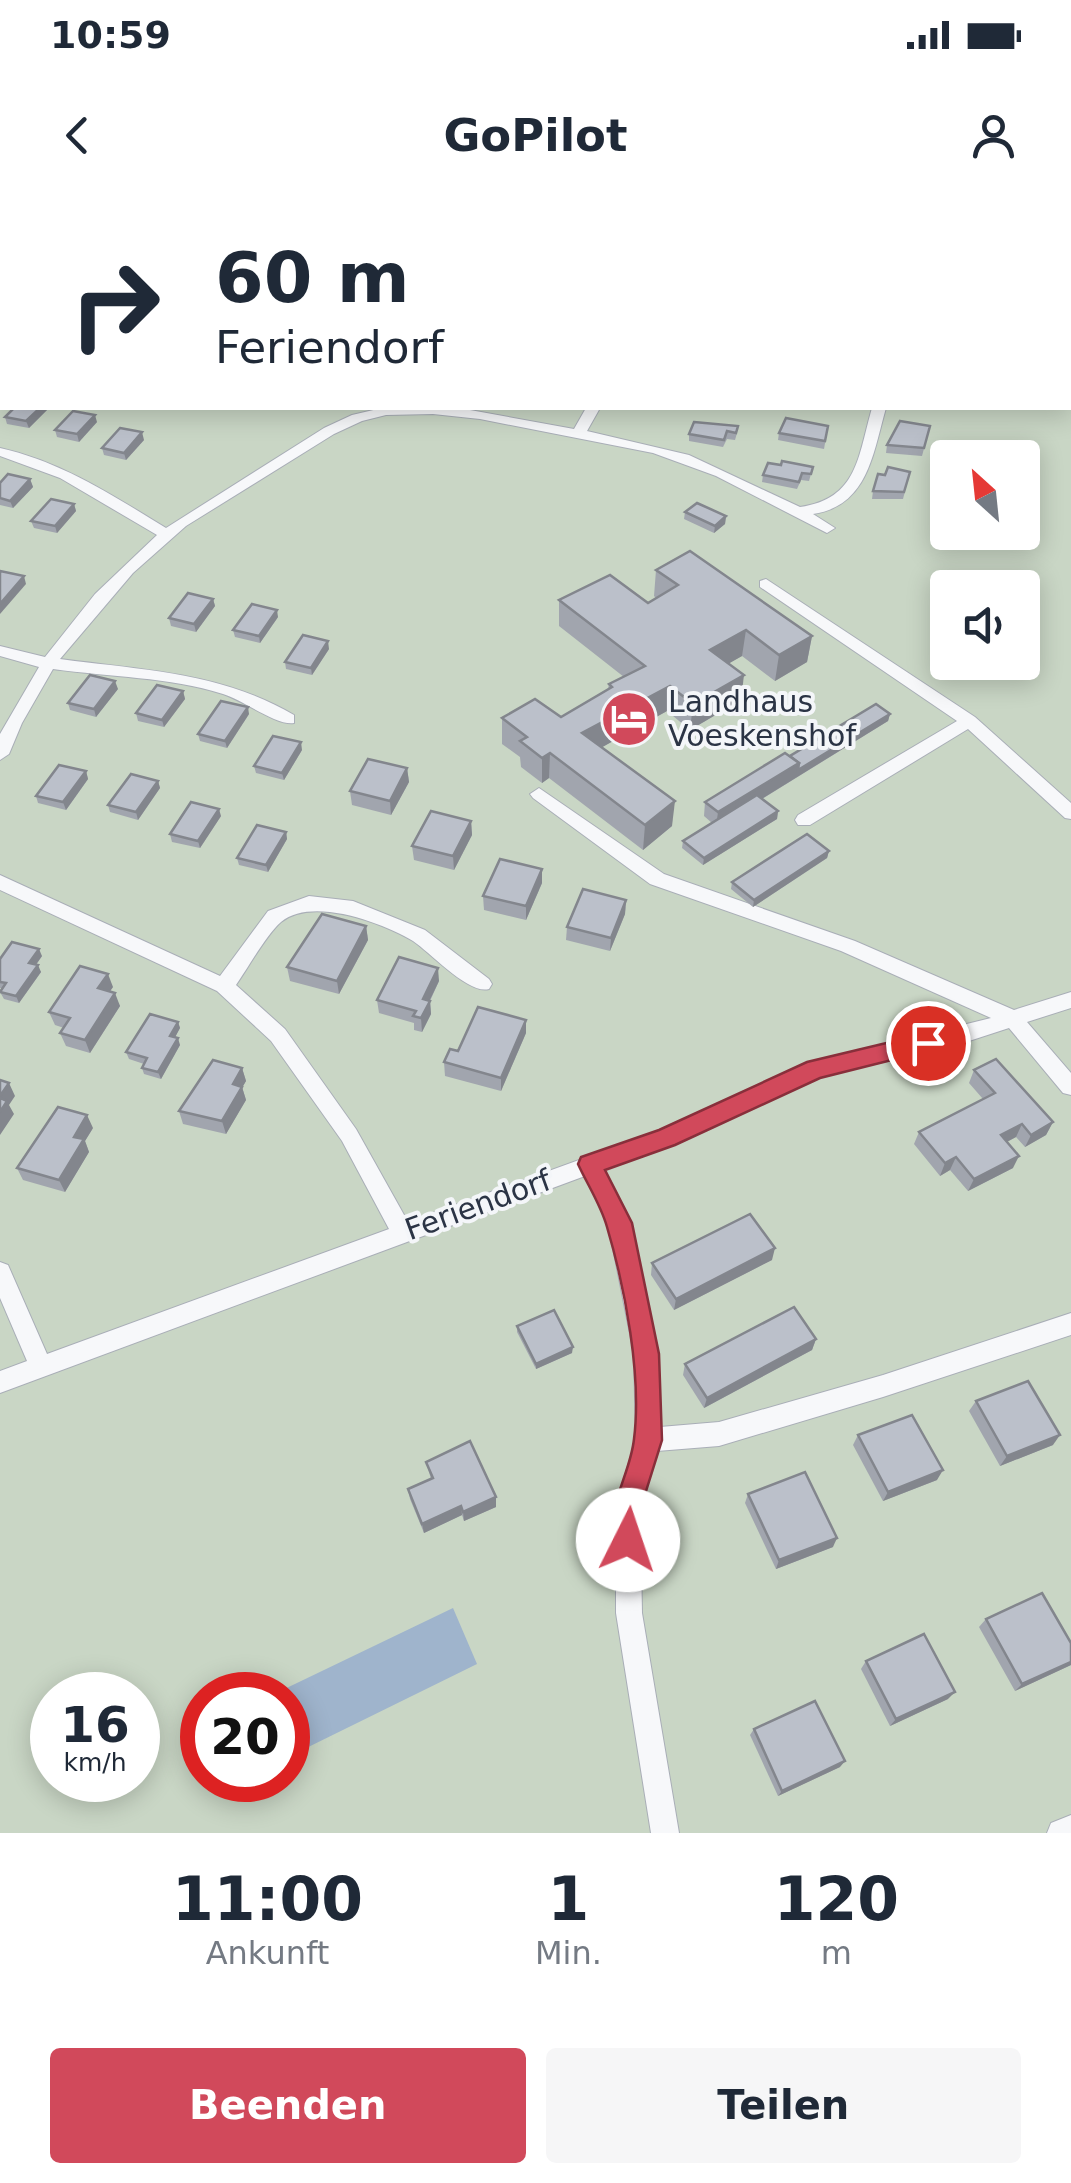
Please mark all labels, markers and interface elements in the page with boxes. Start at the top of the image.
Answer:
text: 10:59 [50,13,171,57]
icon: back [50,108,105,163]
icon: person [966,108,1021,163]
text: GoPilot [443,109,628,162]
text: 60 m [215,237,410,319]
icon: right [50,240,180,370]
text: Feriendorf [215,321,444,374]
north arrow [930,440,1040,550]
map controls [930,440,1040,680]
button: sound [930,570,1040,680]
place label: Landhaus Voeskenshof [668,684,857,753]
hotel icon: Landhaus Voeskenshof [599,689,659,749]
pin [886,1001,971,1086]
icon: arrive [901,1016,956,1071]
street label: Feriendorf [400,1162,557,1247]
position arrow [576,1488,680,1592]
speed limit sign: 20 [180,1672,310,1802]
text: 16 [60,1696,130,1754]
text: km/h [63,1748,127,1777]
text: 11:00 [172,1864,363,1934]
text: 1 [547,1864,589,1934]
text: 120 [774,1864,899,1934]
text: Ankunft [206,1934,329,1972]
text: Min. [535,1934,602,1972]
text: m [821,1934,852,1972]
button: Beenden [50,2048,526,2163]
button: Teilen [546,2048,1021,2163]

